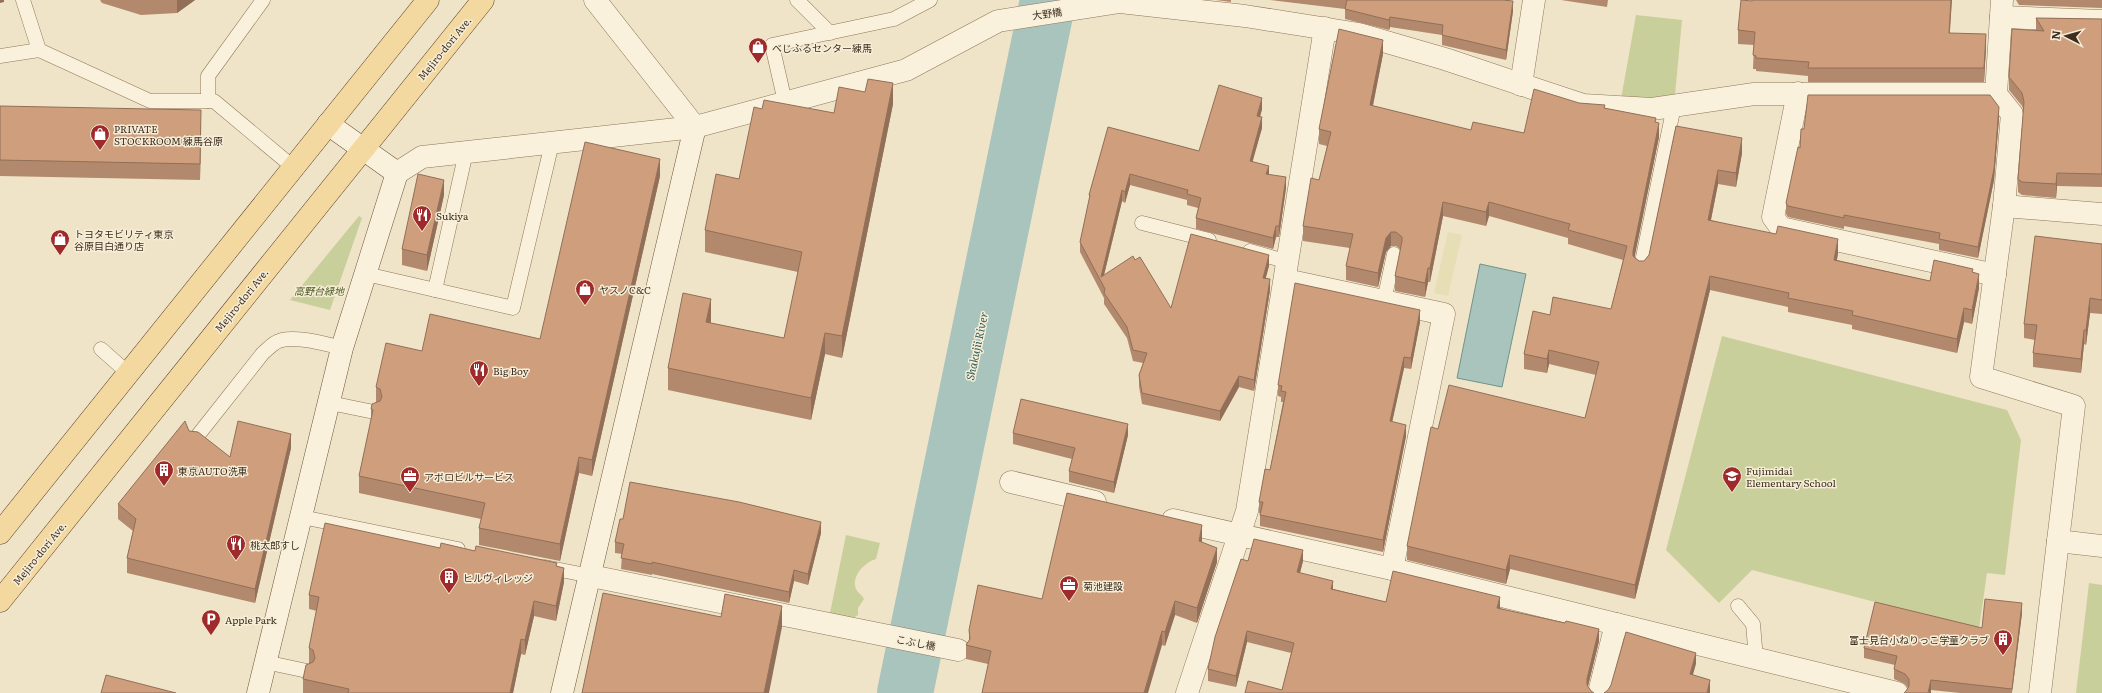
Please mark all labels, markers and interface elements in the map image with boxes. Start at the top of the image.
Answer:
street label: 大野橋 [1031,3,1063,23]
street label: Mejiro-dori Ave. [414,13,474,83]
north arrow [2046,16,2086,56]
text: N [2047,29,2063,40]
shop icon: べじふるセンター練馬 [747,36,769,64]
place label: べじふるセンター練馬 [772,40,872,55]
place label: PRIVATE STOCKROOM 練馬谷原 [114,121,223,148]
shop icon: PRIVATE STOCKROOM 練馬谷原 [89,123,111,151]
restaurant icon: Sukiya [411,204,433,232]
place label: Sukiya [436,208,469,223]
place label: トヨタモビリティ東京 谷原目白通り店 [74,226,173,253]
shop icon: トヨタモビリティ東京 谷原目白通り店 [49,228,71,256]
street label: Mejiro-dori Ave. [211,265,271,335]
shop icon: ヤスノC&C [574,278,596,306]
place label: ヤスノC&C [599,282,651,297]
park label: 高野台緑地 [294,283,345,298]
water label: Shakujii River [961,310,991,382]
restaurant icon: Big Boy [468,359,490,387]
place label: Big Boy [493,363,529,378]
building icon: 東京AUTO洗車 [153,459,175,487]
place label: 東京AUTO洗車 [178,463,248,478]
place label: Fujimidai Elementary School [1746,463,1836,490]
office icon: アポロビルサービス [399,465,421,493]
school or university icon: Fujimidai Elementary School [1721,465,1743,493]
place label: アポロビルサービス [424,469,514,484]
street label: Mejiro-dori Ave. [9,518,69,588]
restaurant icon: 桃太郎すし [225,533,247,561]
place label: 桃太郎すし [250,537,300,552]
building icon: ヒルヴィレッジ [438,566,460,594]
place label: ヒルヴィレッジ [463,570,533,585]
office icon: 菊池建設 [1058,574,1080,602]
place label: 菊池建設 [1083,578,1123,593]
parking icon: Apple Park [200,608,222,636]
place label: Apple Park [225,612,278,627]
building icon: 富士見台小ねりっこ学童クラブ [1992,628,2014,656]
street label: こぶし橋 [895,631,937,653]
place label: 富士見台小ねりっこ学童クラブ [1849,632,1989,647]

